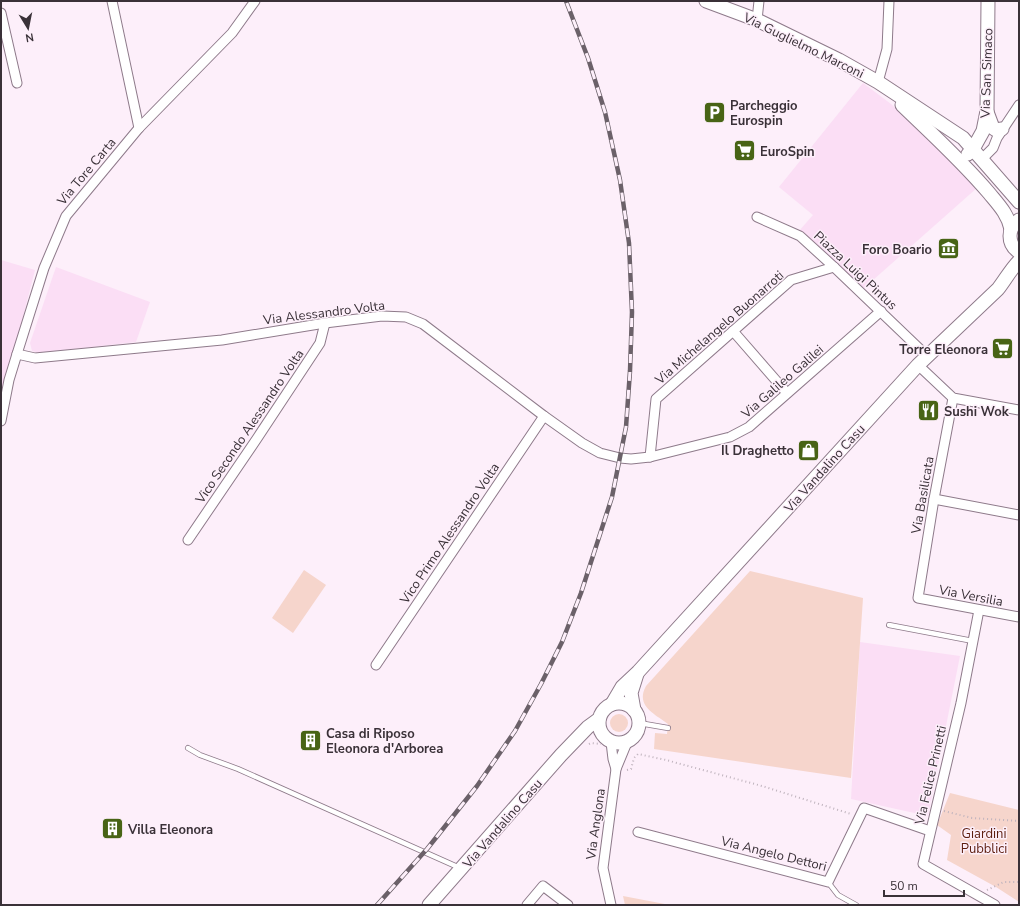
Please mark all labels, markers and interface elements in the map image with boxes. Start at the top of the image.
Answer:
north arrow [8,8,48,48]
street label: Via Guglielmo Marconi [739,8,867,83]
street label: Via San Simaco [976,28,998,119]
text: N [24,29,35,45]
place label: Parcheggio Eurospin [730,97,798,130]
parking icon: Parcheggio Eurospin [701,99,727,125]
street label: Via Tore Carta [53,134,120,210]
supermarket icon: EuroSpin [732,138,758,164]
place label: EuroSpin [760,143,815,161]
street label: Piazza Luigi Pintus [810,227,901,314]
museum icon: Foro Boario [935,236,961,262]
place label: Foro Boario [862,241,932,259]
street label: Via Michelangelo Buonarroti [651,267,788,389]
street label: Via Alessandro Volta [261,297,386,330]
supermarket icon: Torre Eleonora [990,336,1016,362]
street label: Via Galileo Galilei [737,341,828,423]
place label: Torre Eleonora [899,341,988,359]
street label: Vico Secondo Alessandro Volta [191,346,308,508]
restaurant icon: Sushi Wok [916,398,942,424]
place label: Sushi Wok [944,403,1010,421]
street label: Via Vandalino Casu [780,421,869,517]
shop icon: Il Draghetto [796,437,822,463]
place label: Il Draghetto [721,442,794,460]
street label: Via Basilicata [907,455,939,536]
street label: Vico Primo Alessandro Volta [395,460,504,608]
street label: Via Versilia [936,581,1004,611]
street label: Via Felice Prinetti [911,724,951,827]
place label: Casa di Riposo Eleonora d'Arborea [326,725,443,758]
building icon: Casa di Riposo Eleonora d'Arborea [298,727,324,753]
street label: Via Vandalino Casu [458,775,547,873]
street label: Via Anglona [582,787,610,862]
building icon: Villa Eleonora [99,816,125,842]
place label: Villa Eleonora [127,821,213,839]
park label: Giardini Pubblici [961,825,1007,858]
street label: Via Angelo Dettori [718,832,828,876]
scale bar [884,872,964,898]
text: 50 m [890,878,918,894]

